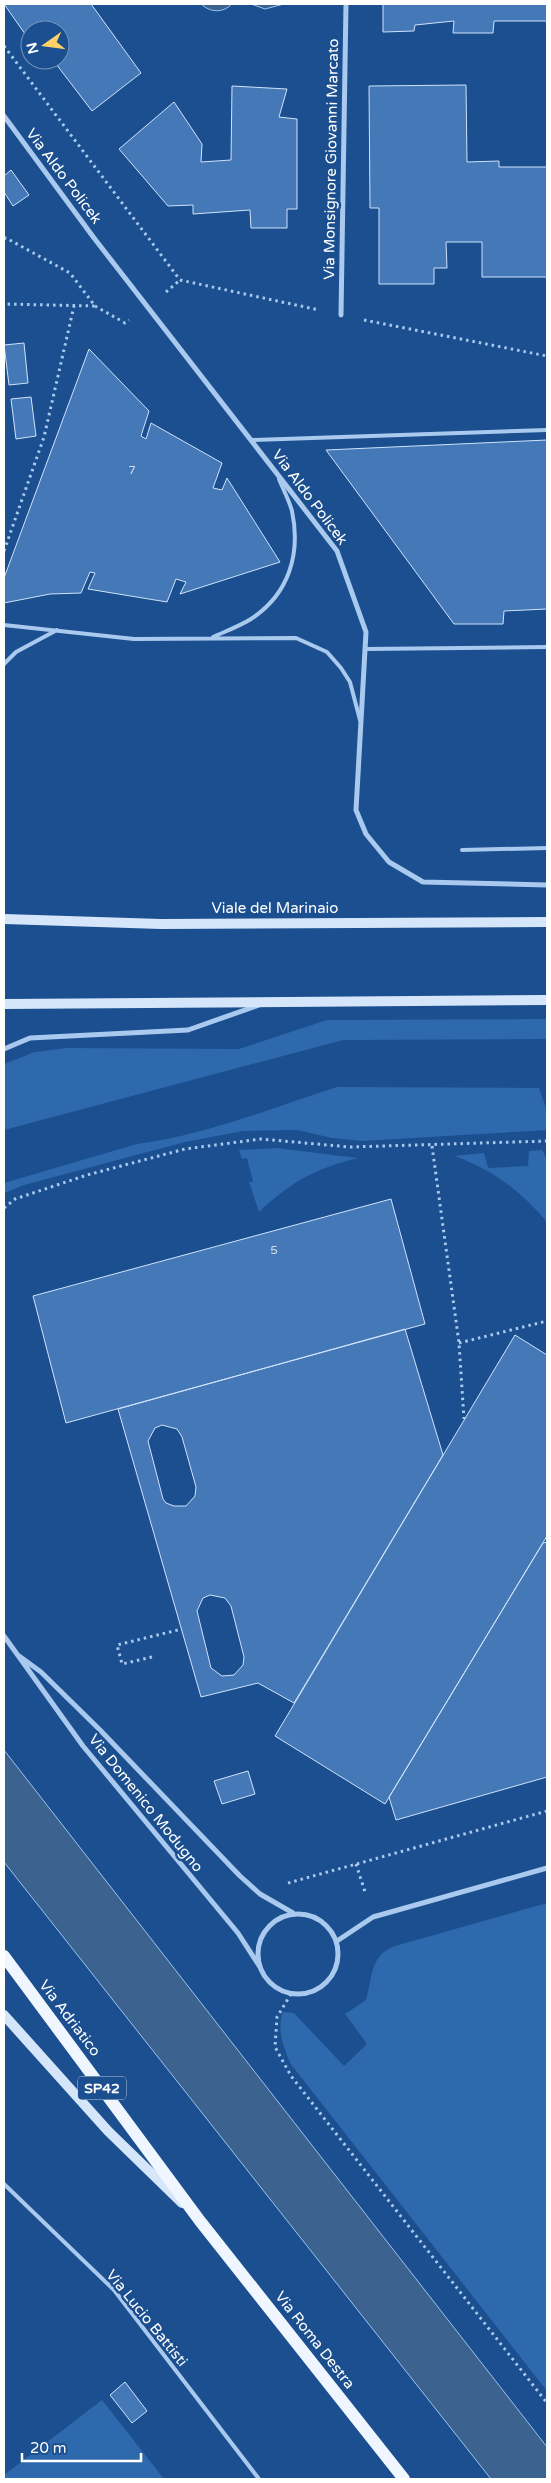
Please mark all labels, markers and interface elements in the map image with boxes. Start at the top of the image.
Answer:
north arrow [20,20,70,70]
street label: Via Monsignore Giovanni Marcato [320,38,342,280]
text: N [23,41,42,56]
street label: Via Aldo Policek [22,125,106,227]
street label: Via Aldo Policek [268,446,352,548]
house number: 7 [128,463,136,477]
street label: Viale del Marinaio [212,899,338,917]
house number: 5 [270,1243,278,1257]
street label: Via Domenico Modugno [85,1730,207,1876]
street label: Via Adriatico [35,1976,105,2060]
road number: SP42 [78,2076,126,2100]
street label: Via Lucio Battisti [102,2266,192,2370]
street label: Via Roma Destra [271,2288,359,2392]
scale bar [22,2430,141,2462]
text: 20 m [30,2439,67,2457]

